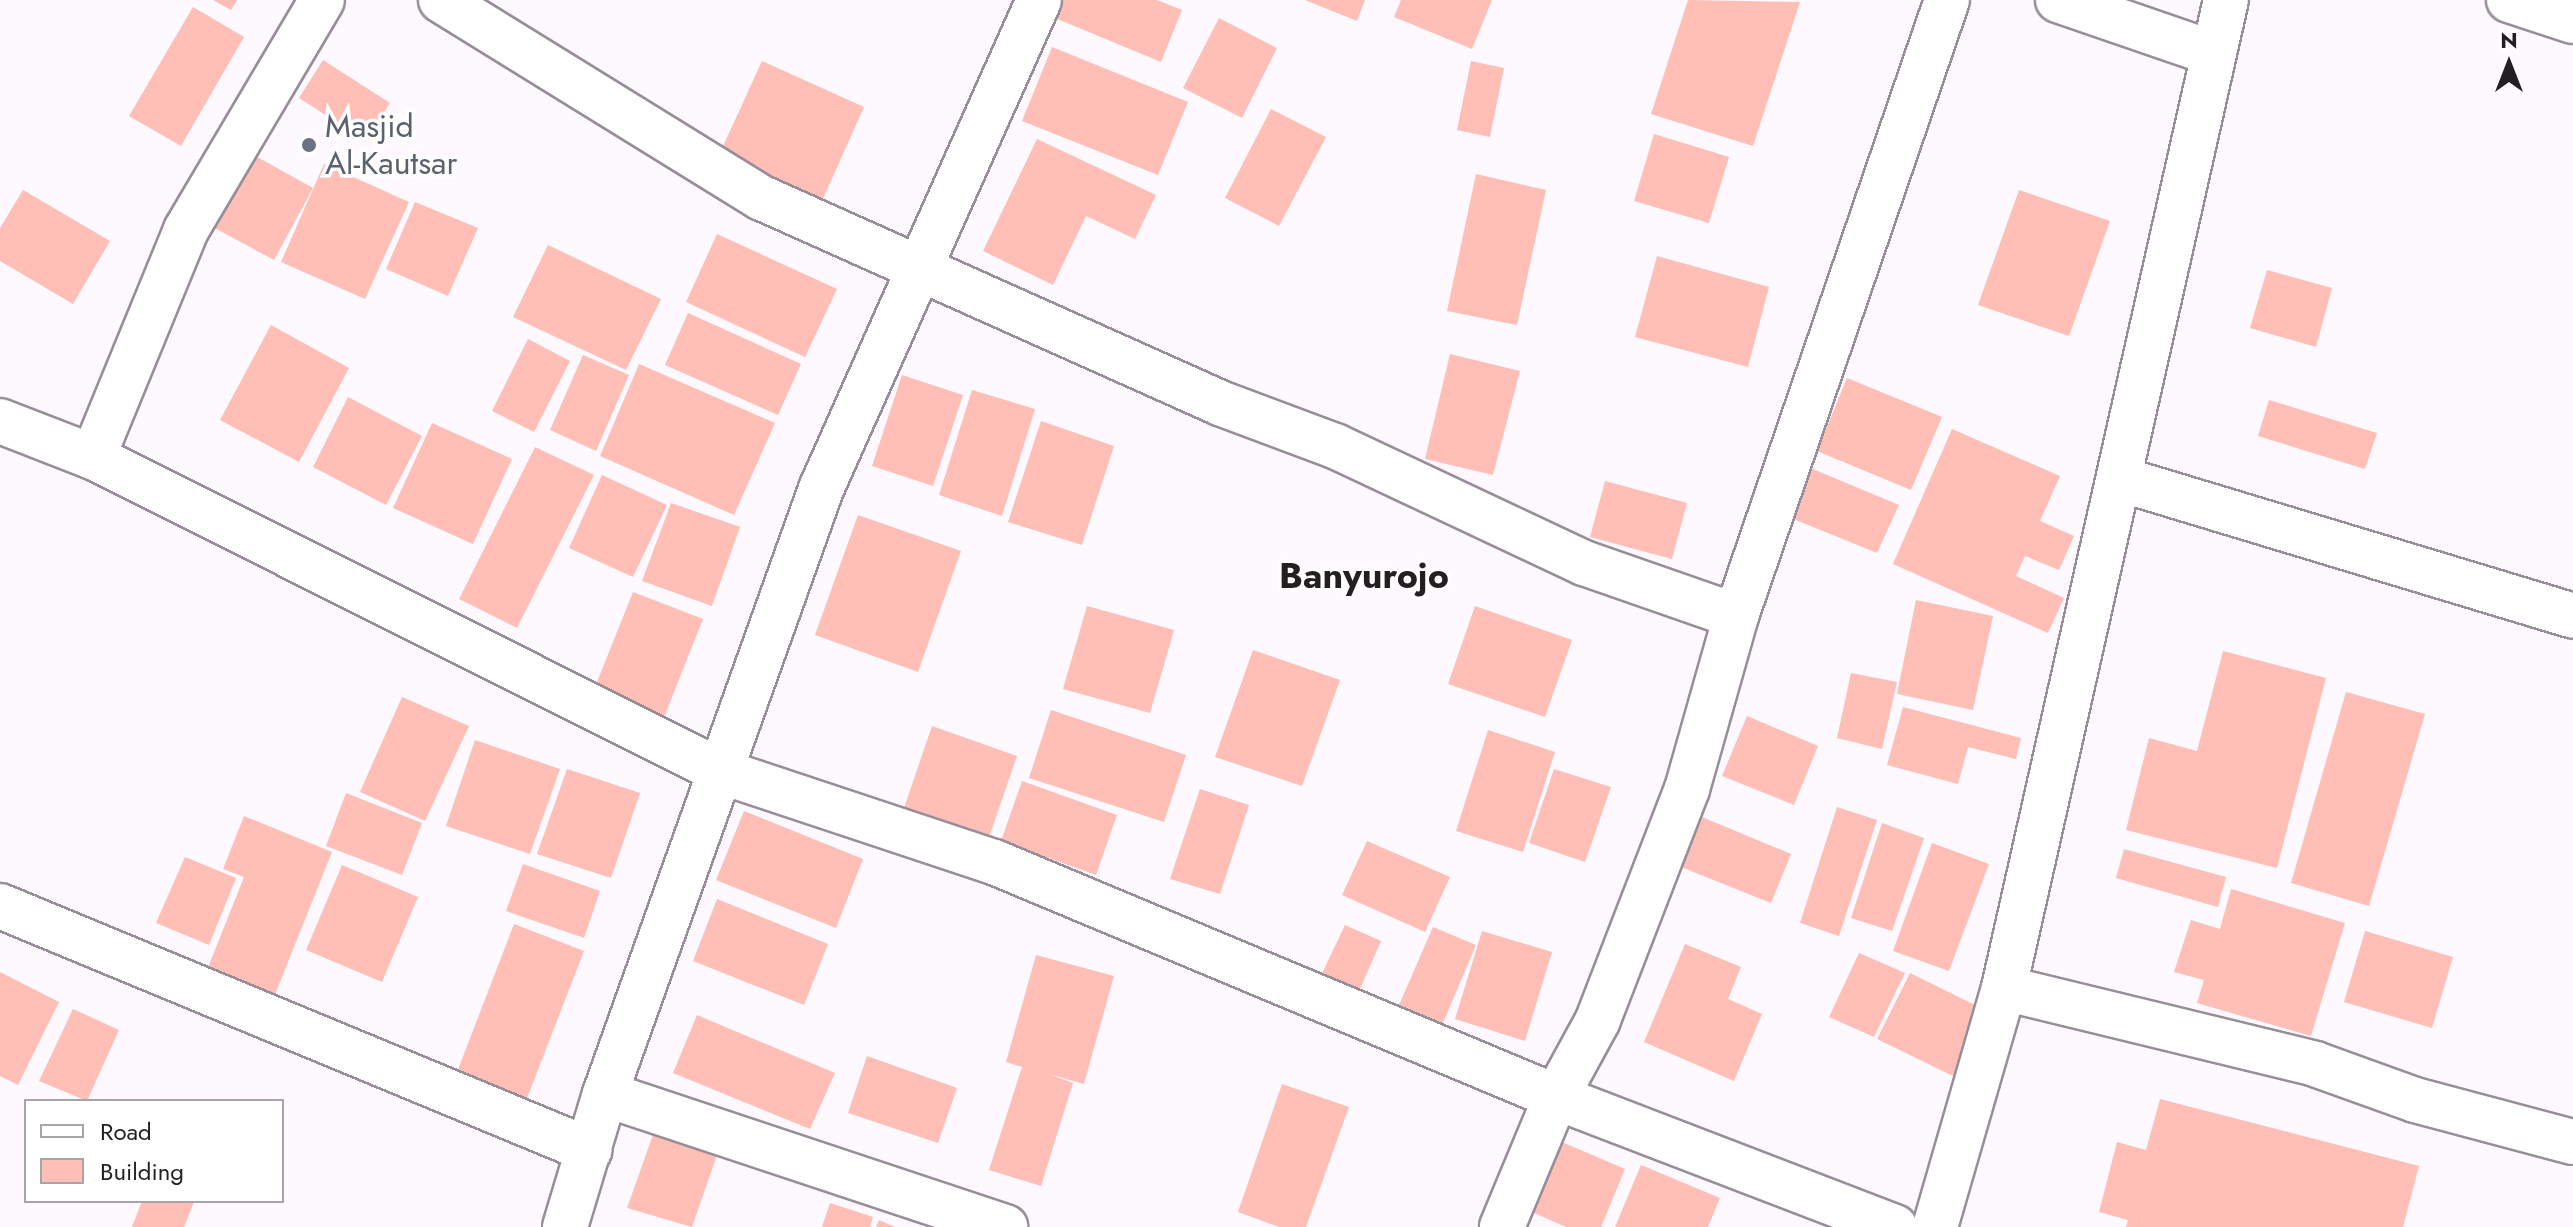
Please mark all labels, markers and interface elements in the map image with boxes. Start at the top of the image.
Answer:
north arrow [2469,24,2549,104]
text: N [2500,24,2518,56]
place label: Masjid Al-Kautsar [325,108,457,183]
marker: Masjid Al-Kautsar [300,136,318,154]
district label: Banyurojo [1279,554,1449,598]
legend [24,1099,284,1203]
text: Road [100,1114,152,1149]
text: Building [100,1154,184,1189]

